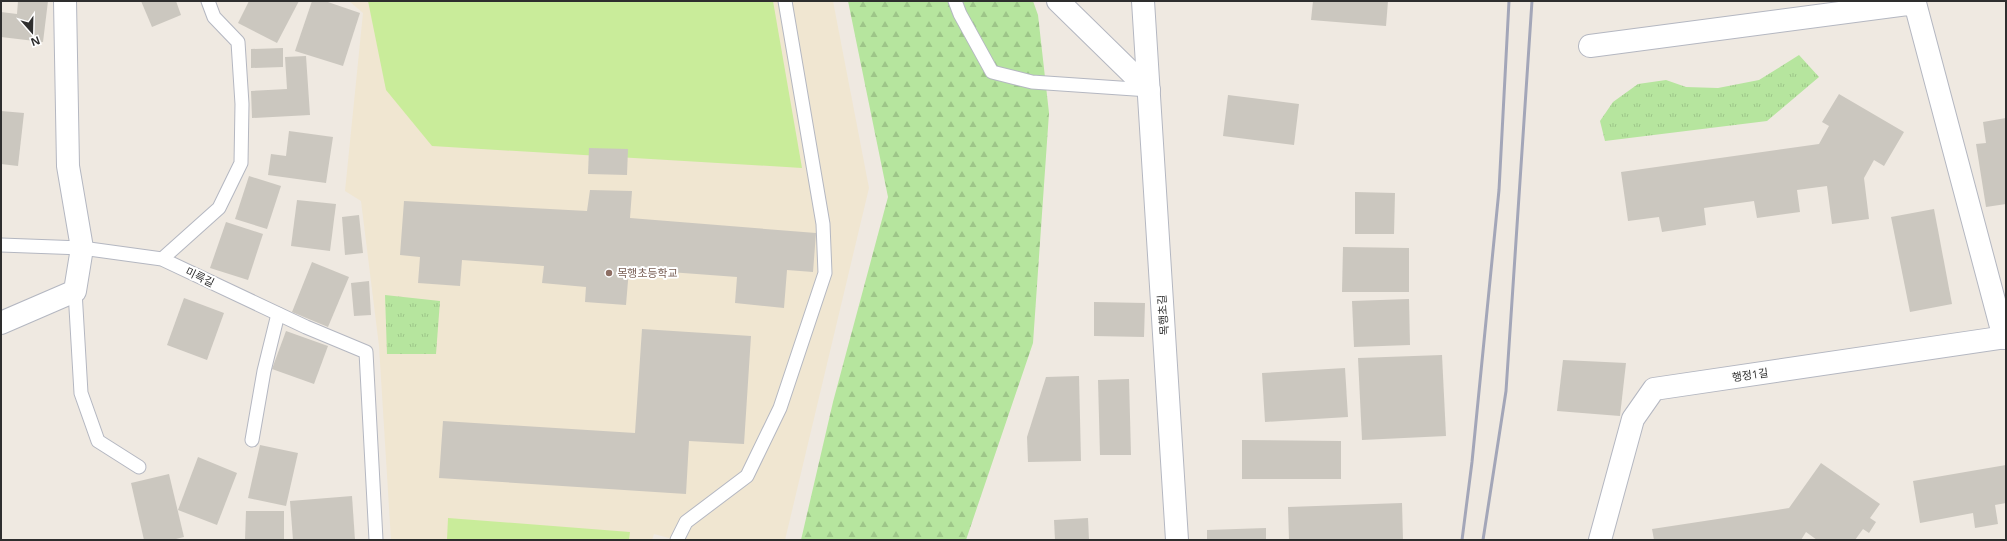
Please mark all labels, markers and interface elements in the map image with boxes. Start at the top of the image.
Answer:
north arrow [12,12,52,52]
text: N [29,33,42,50]
street label: 미륵길 [183,263,217,290]
place label: 목행초등학교 [617,265,678,280]
marker: 목행초등학교 [604,268,614,278]
street label: 목행초길 [1154,294,1171,336]
street label: 행정1길 [1731,365,1769,384]

